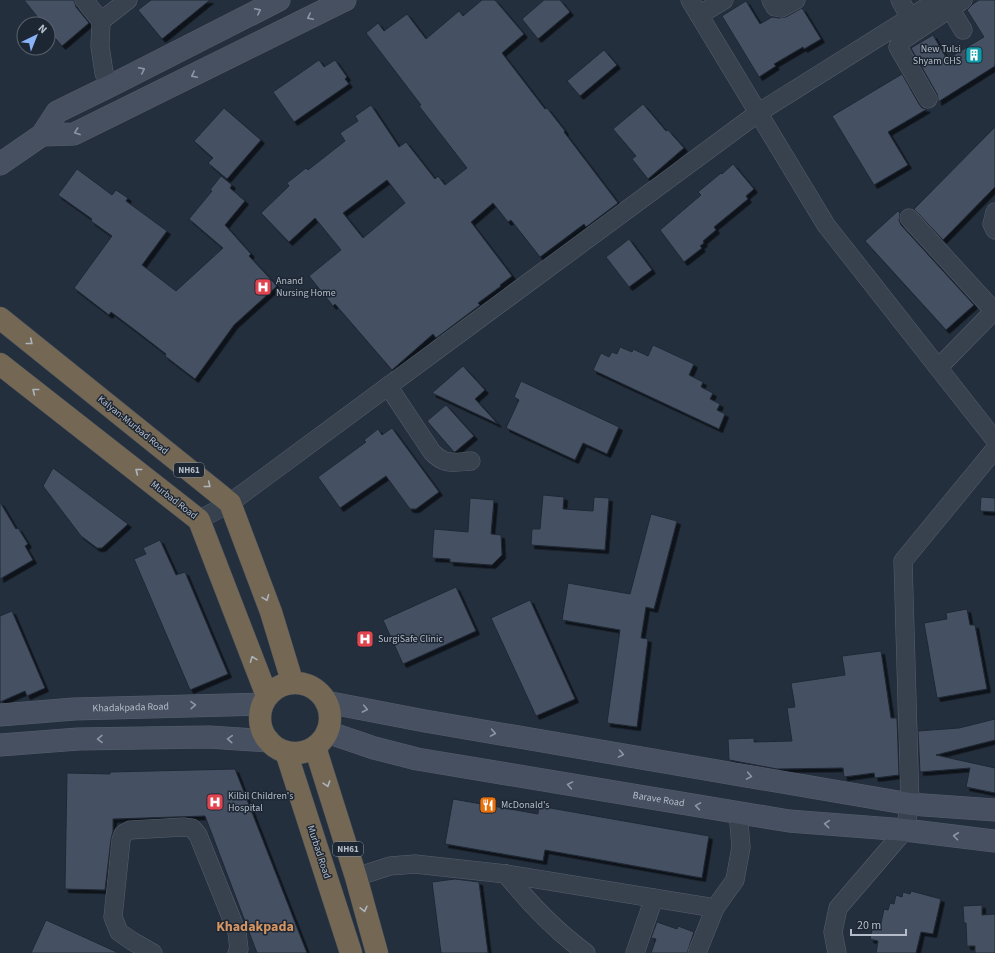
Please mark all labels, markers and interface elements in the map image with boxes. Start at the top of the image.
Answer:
one-way arrow [254,8,261,15]
one-way arrow [307,12,315,20]
north arrow [16,16,56,56]
text: N [35,21,50,37]
place label: New Tulsi Shyam CHS [913,42,961,68]
building icon: New Tulsi Shyam CHS [964,45,984,65]
one-way arrow [138,67,145,75]
one-way arrow [190,70,198,78]
one-way arrow [74,127,81,135]
place label: Anand Nursing Home [276,274,336,300]
hospital icon: Anand Nursing Home [253,277,273,297]
one-way arrow [26,338,33,345]
one-way arrow [33,389,40,396]
street label: Kalyan-Murbad Road [95,392,171,458]
road number: NH61 [174,463,204,477]
one-way arrow [135,469,142,476]
street label: Murbad Road [148,477,200,523]
one-way arrow [204,481,211,488]
one-way arrow [261,595,269,602]
hospital icon: SurgiSafe Clinic [355,629,375,649]
place label: SurgiSafe Clinic [378,632,443,646]
one-way arrow [249,656,257,663]
street label: Khadakpada Road [92,699,169,716]
one-way arrow [190,701,196,710]
one-way arrow [362,705,368,713]
one-way arrow [489,728,496,737]
one-way arrow [227,734,233,743]
one-way arrow [97,735,103,743]
one-way arrow [618,750,624,758]
one-way arrow [746,772,752,780]
one-way arrow [322,780,331,787]
one-way arrow [567,781,573,790]
street label: Barave Road [632,788,686,810]
place label: Kilbil Children's Hospital [228,789,293,815]
hospital icon: Kilbil Children's Hospital [205,792,225,812]
restaurant icon: McDonald's [478,795,498,815]
place label: McDonald's [501,798,550,812]
one-way arrow [695,802,701,811]
one-way arrow [824,819,830,828]
street label: Murbad Road [304,823,334,881]
one-way arrow [953,832,959,841]
road number: NH61 [333,842,363,856]
one-way arrow [359,905,368,912]
scale bar [851,911,906,937]
district label: Khadakpada [216,917,294,937]
text: 20 m [857,917,881,934]

